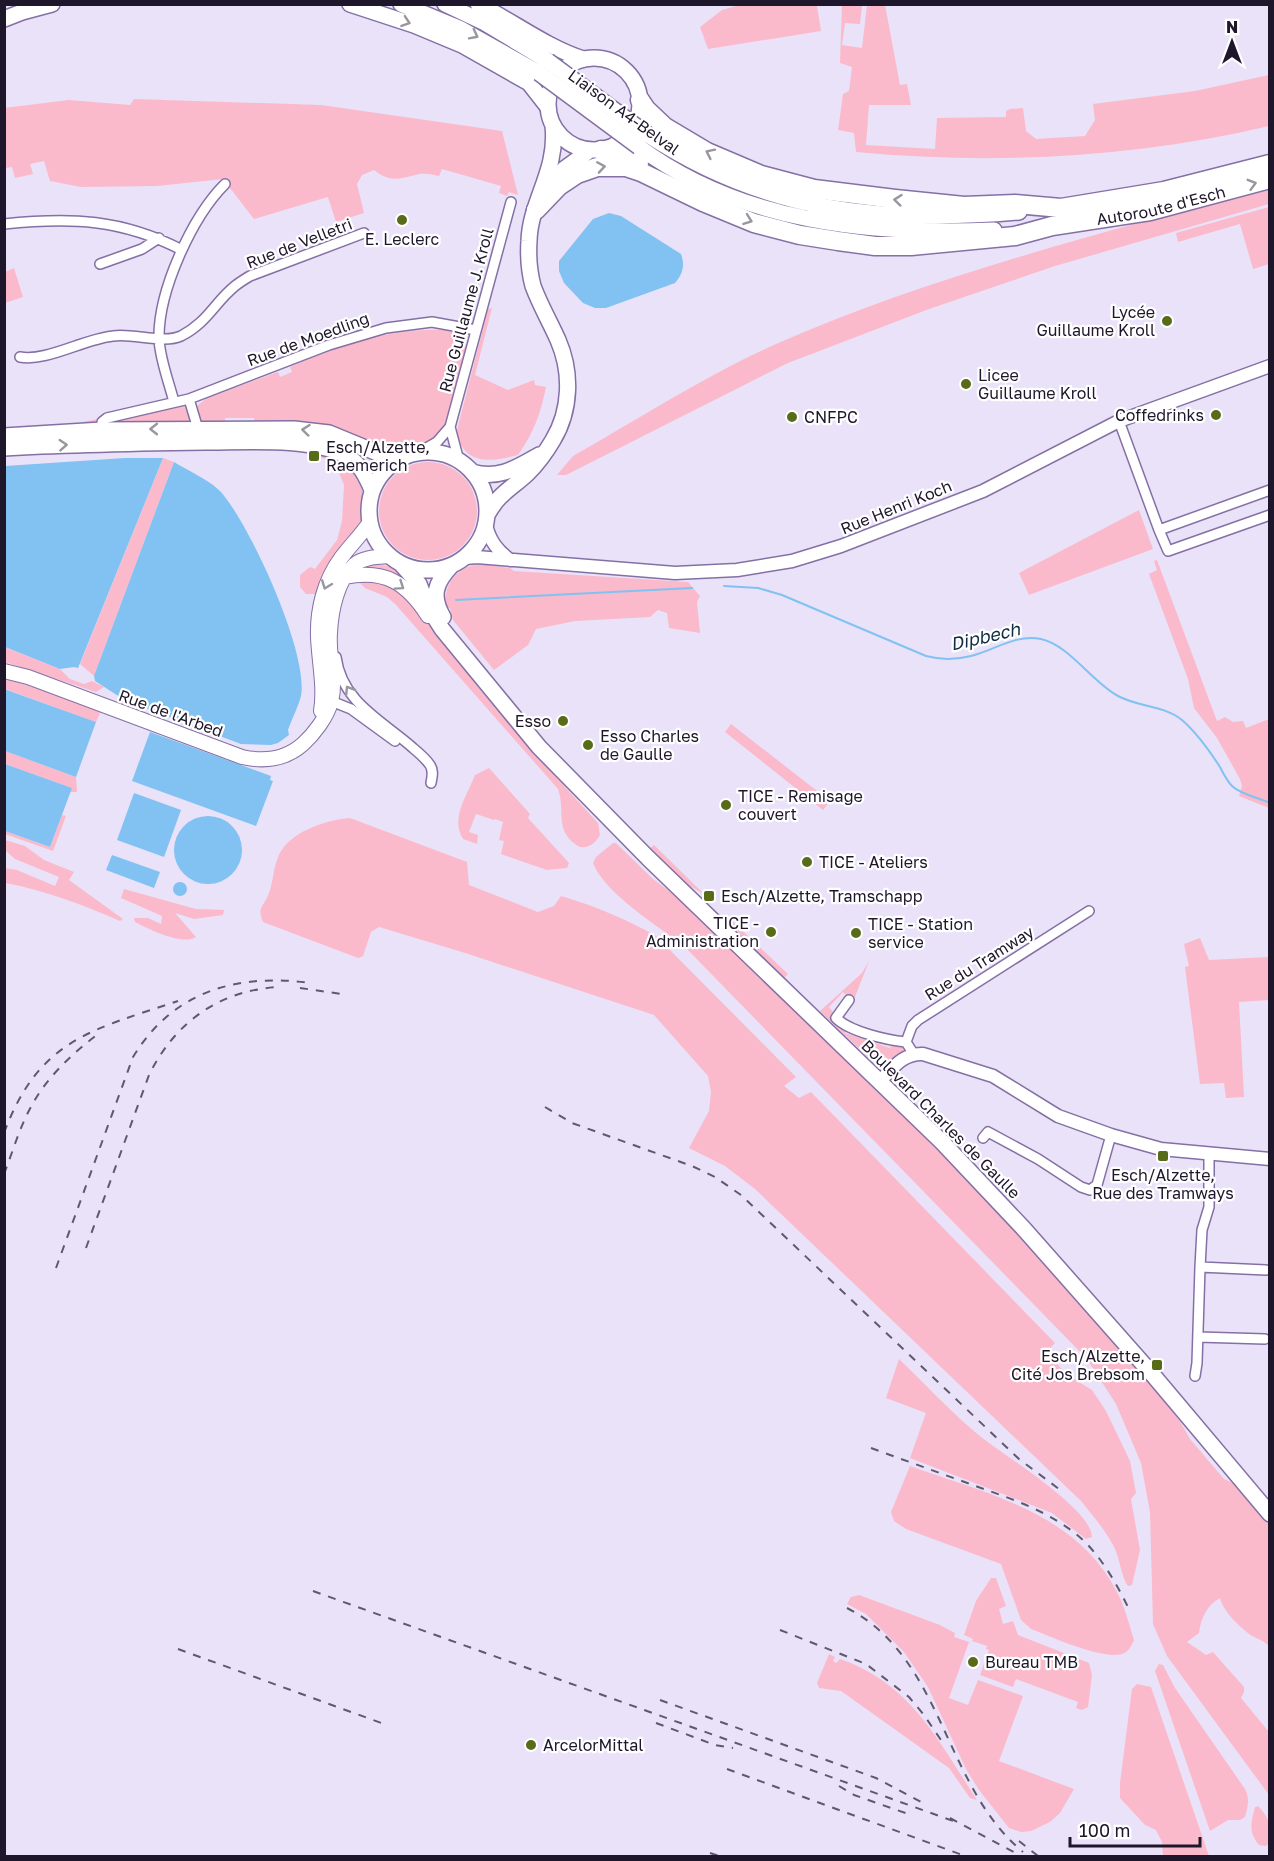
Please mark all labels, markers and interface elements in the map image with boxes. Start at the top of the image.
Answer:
north arrow [1202,12,1262,72]
one-way arrow [400,14,411,27]
text: N [1226,17,1238,37]
one-way arrow [468,28,479,40]
street label: Liaison A4-Belval [564,65,684,159]
one-way arrow [706,148,717,160]
one-way arrow [596,162,605,174]
one-way arrow [1247,179,1257,191]
street label: Autoroute d'Esch [1095,181,1227,229]
one-way arrow [894,194,903,207]
marker: E. Leclerc [395,213,409,227]
one-way arrow [742,213,753,226]
street label: Rue de Velletri [243,214,355,272]
street label: Rue Guillaume J. Kroll [434,226,498,394]
place label: E. Leclerc [365,229,440,249]
place label: Lycée Guillaume Kroll [1036,302,1155,340]
street label: Rue de Moedling [244,308,372,370]
marker: Lycée Guillaume Kroll [1160,314,1174,328]
place label: Licee Guillaume Kroll [978,365,1097,403]
marker: Licee Guillaume Kroll [959,377,973,391]
place label: Coffedrinks [1115,405,1204,425]
place label: CNFPC [804,407,858,427]
marker: Coffedrinks [1209,408,1223,422]
marker: CNFPC [785,410,799,424]
one-way arrow [150,423,159,435]
one-way arrow [302,424,311,437]
place label: Esch/Alzette, Raemerich [326,437,430,475]
one-way arrow [58,438,67,451]
marker: Esch/Alzette, Raemerich [307,449,321,463]
street label: Rue Henri Koch [837,476,955,538]
one-way arrow [394,579,405,590]
one-way arrow [321,580,334,590]
water label: Dipbech [948,617,1023,655]
street label: Rue de l'Arbed [116,685,226,741]
one-way arrow [345,686,356,696]
place label: Esso [515,711,551,731]
marker: Esso [556,714,570,728]
place label: Esso Charles de Gaulle [600,726,699,764]
marker: Esso Charles de Gaulle [581,738,595,752]
place label: TICE - Remisage couvert [738,786,863,824]
marker: TICE - Remisage couvert [719,798,733,812]
place label: TICE - Ateliers [819,852,928,872]
marker: TICE - Ateliers [800,855,814,869]
place label: Esch/Alzette, Tramschapp [721,886,923,906]
marker: Esch/Alzette, Tramschapp [702,889,716,903]
place label: TICE - Administration [646,913,759,951]
place label: TICE - Station service [868,914,973,952]
street label: Rue du Tramway [921,921,1037,1005]
marker: TICE - Administration [764,925,778,939]
marker: TICE - Station service [849,926,863,940]
street label: Boulevard Charles de Gaulle [857,1035,1025,1203]
marker: Esch/Alzette, Rue des Tramways [1156,1149,1170,1163]
place label: Esch/Alzette, Rue des Tramways [1092,1165,1234,1203]
place label: Esch/Alzette, Cité Jos Brebsom [1011,1346,1145,1384]
marker: Esch/Alzette, Cité Jos Brebsom [1150,1358,1164,1372]
place label: Bureau TMB [985,1652,1078,1672]
marker: Bureau TMB [966,1655,980,1669]
place label: ArcelorMittal [543,1735,643,1755]
marker: ArcelorMittal [524,1738,538,1752]
scale bar [1070,1810,1200,1848]
text: 100 m [1079,1819,1130,1841]

